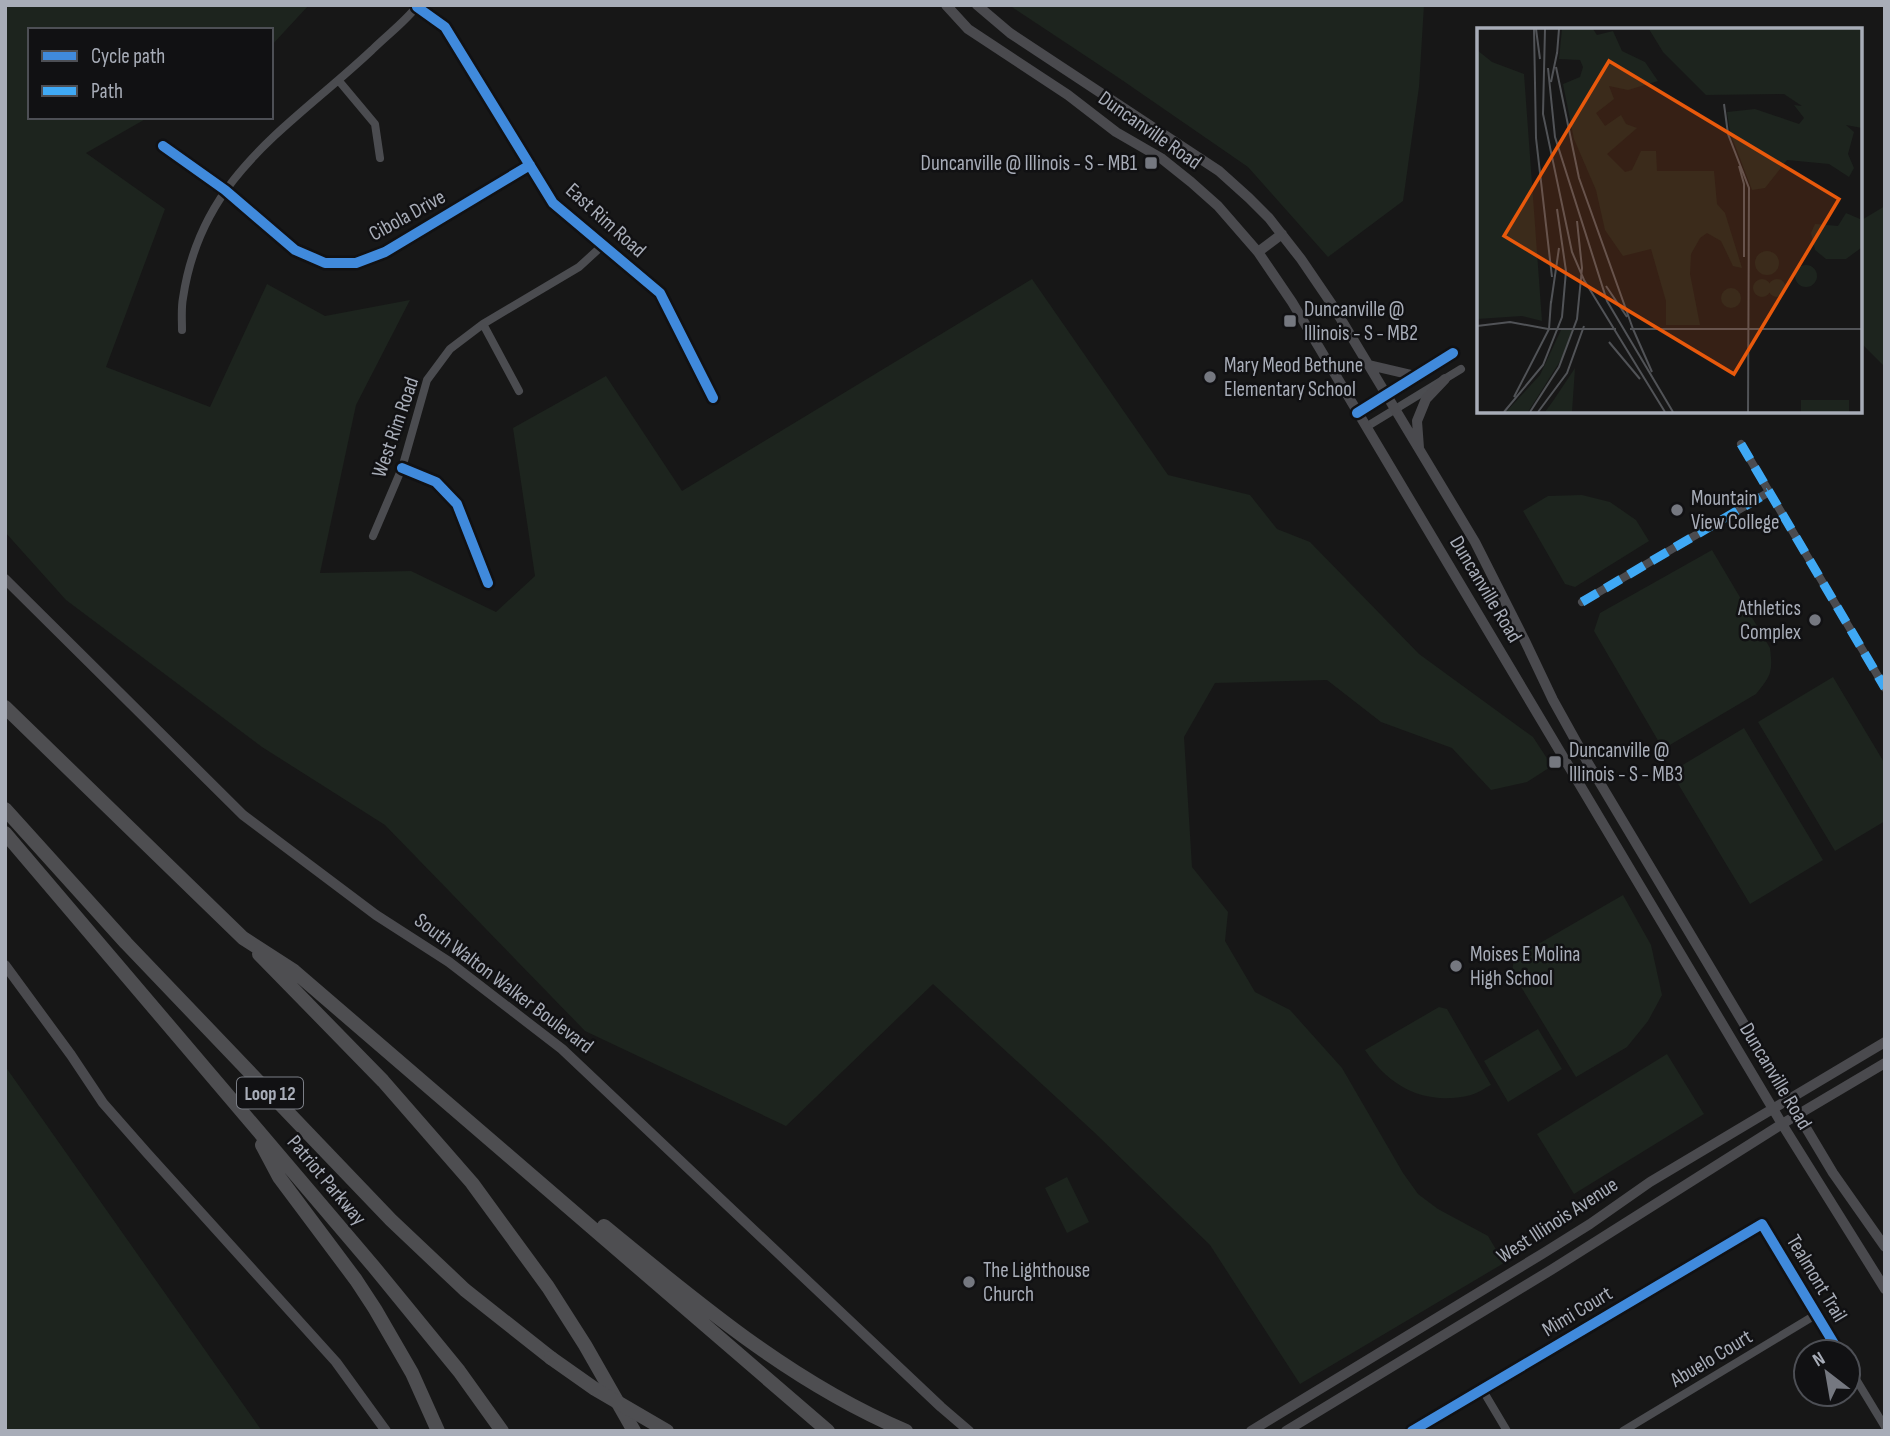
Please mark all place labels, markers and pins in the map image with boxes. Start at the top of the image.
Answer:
place label: Duncanville @ Illinois - S - MB1 [921,151,1138,176]
marker: Duncanville @ Illinois - S - MB1 [1143,155,1159,171]
place label: Duncanville @ Illinois - S - MB2 [1304,297,1418,346]
marker: Duncanville @ Illinois - S - MB2 [1282,313,1298,329]
place label: Mary Meod Bethune Elementary School [1224,353,1363,402]
marker: Mary Meod Bethune Elementary School [1202,369,1218,385]
place label: Mountain View College [1691,486,1780,535]
marker: Mountain View College [1669,502,1685,518]
place label: Athletics Complex [1737,596,1801,645]
marker: Athletics Complex [1807,612,1823,628]
place label: Duncanville @ Illinois - S - MB3 [1569,738,1683,787]
marker: Duncanville @ Illinois - S - MB3 [1547,754,1563,770]
place label: Moises E Molina High School [1470,942,1580,991]
marker: Moises E Molina High School [1448,958,1464,974]
place label: The Lighthouse Church [983,1258,1090,1307]
marker: The Lighthouse Church [961,1274,977,1290]

